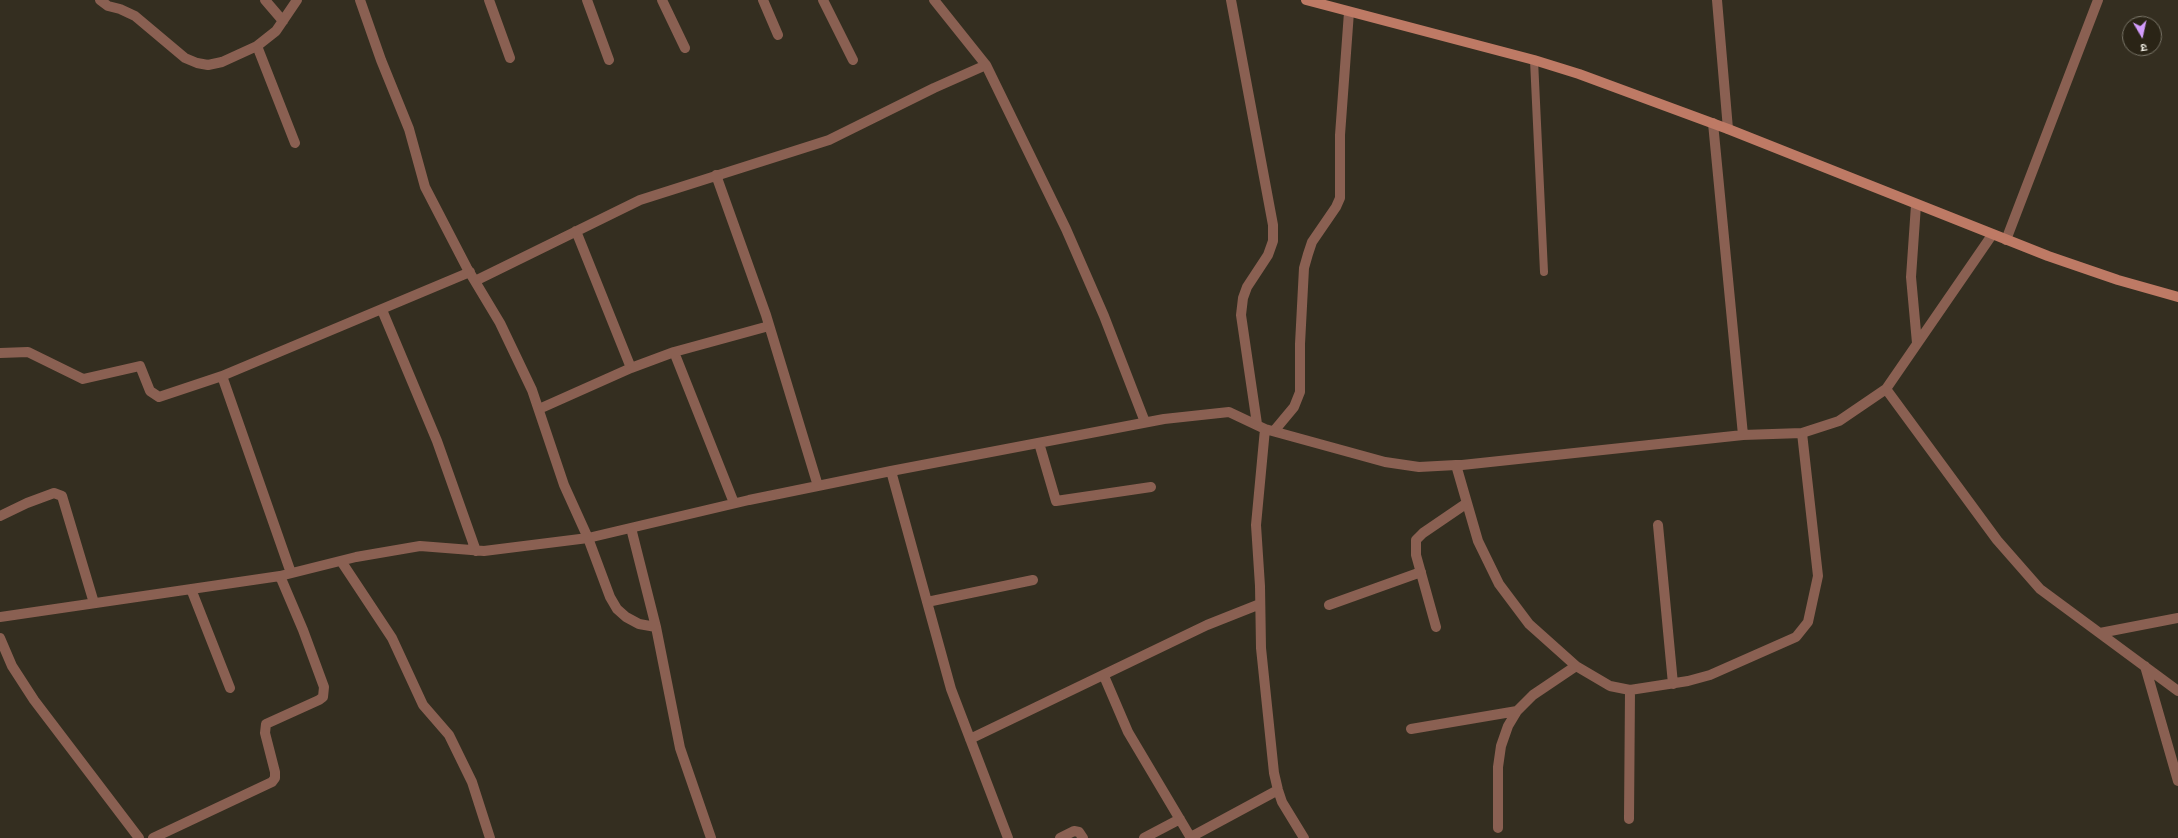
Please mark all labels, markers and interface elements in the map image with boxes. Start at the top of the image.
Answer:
north arrow [2122,16,2162,56]
text: उ [2140,41,2148,53]

